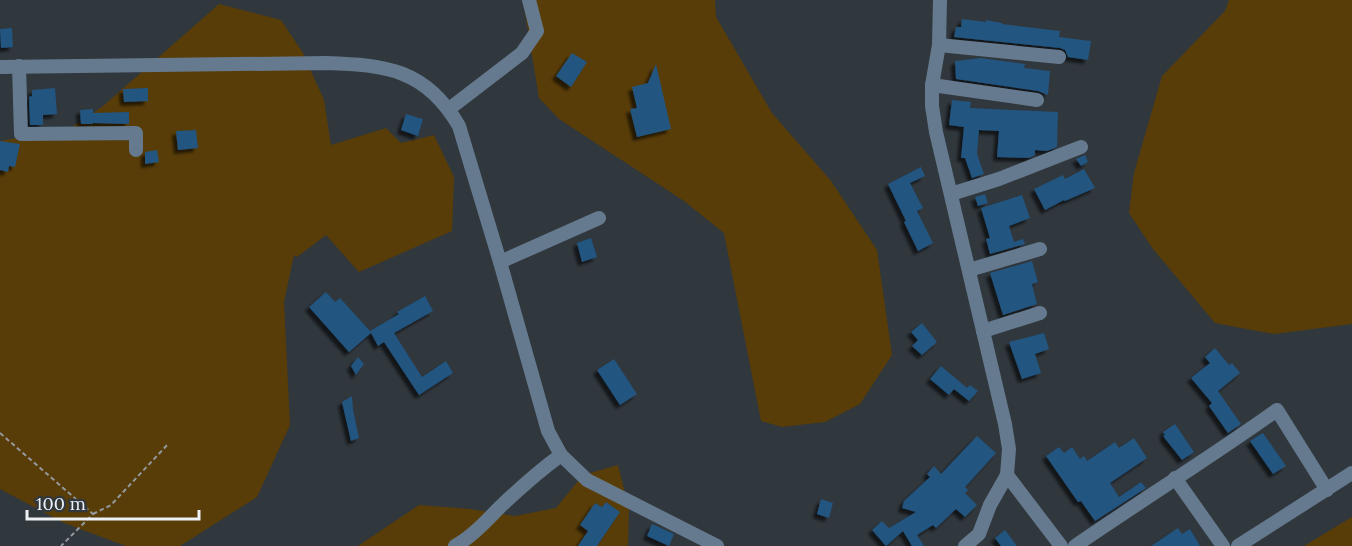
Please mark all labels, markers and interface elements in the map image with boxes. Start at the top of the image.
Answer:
scale bar [27,483,200,521]
text: 100 m [36,492,86,515]

